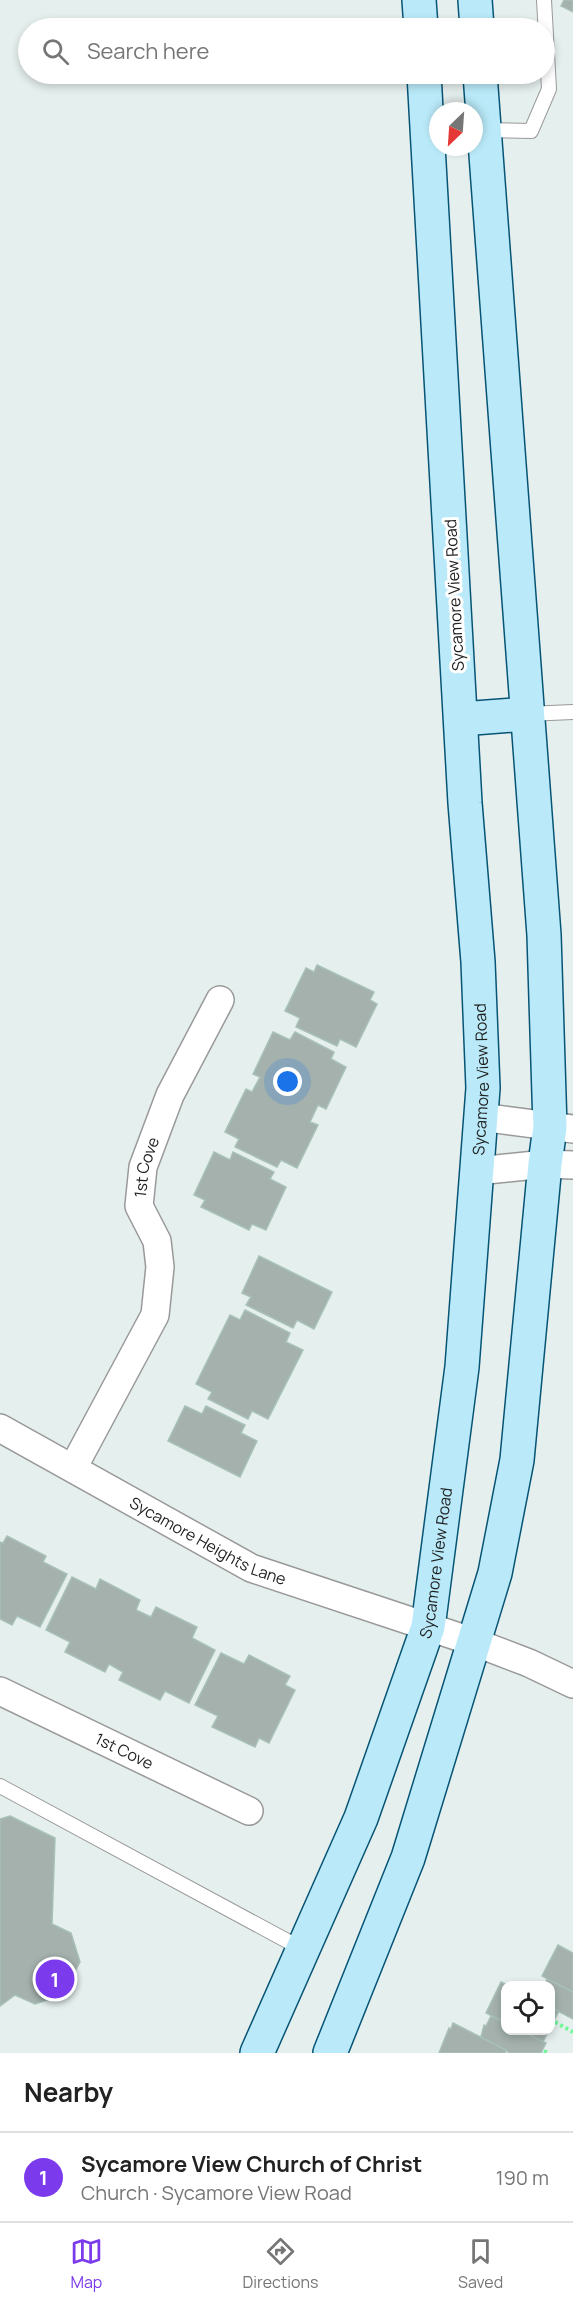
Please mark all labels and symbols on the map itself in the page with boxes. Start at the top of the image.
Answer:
north arrow [429,102,483,156]
street label: Sycamore View Road [439,518,469,672]
street label: Sycamore View Road [467,1003,494,1156]
your location [273,1067,302,1096]
street label: 1st Cove [129,1134,164,1199]
street label: Sycamore View Road [414,1486,457,1642]
street label: Sycamore Heights Lane [126,1492,289,1590]
street label: 1st Cove [92,1728,157,1774]
pin: 1 [36,1956,74,2002]

